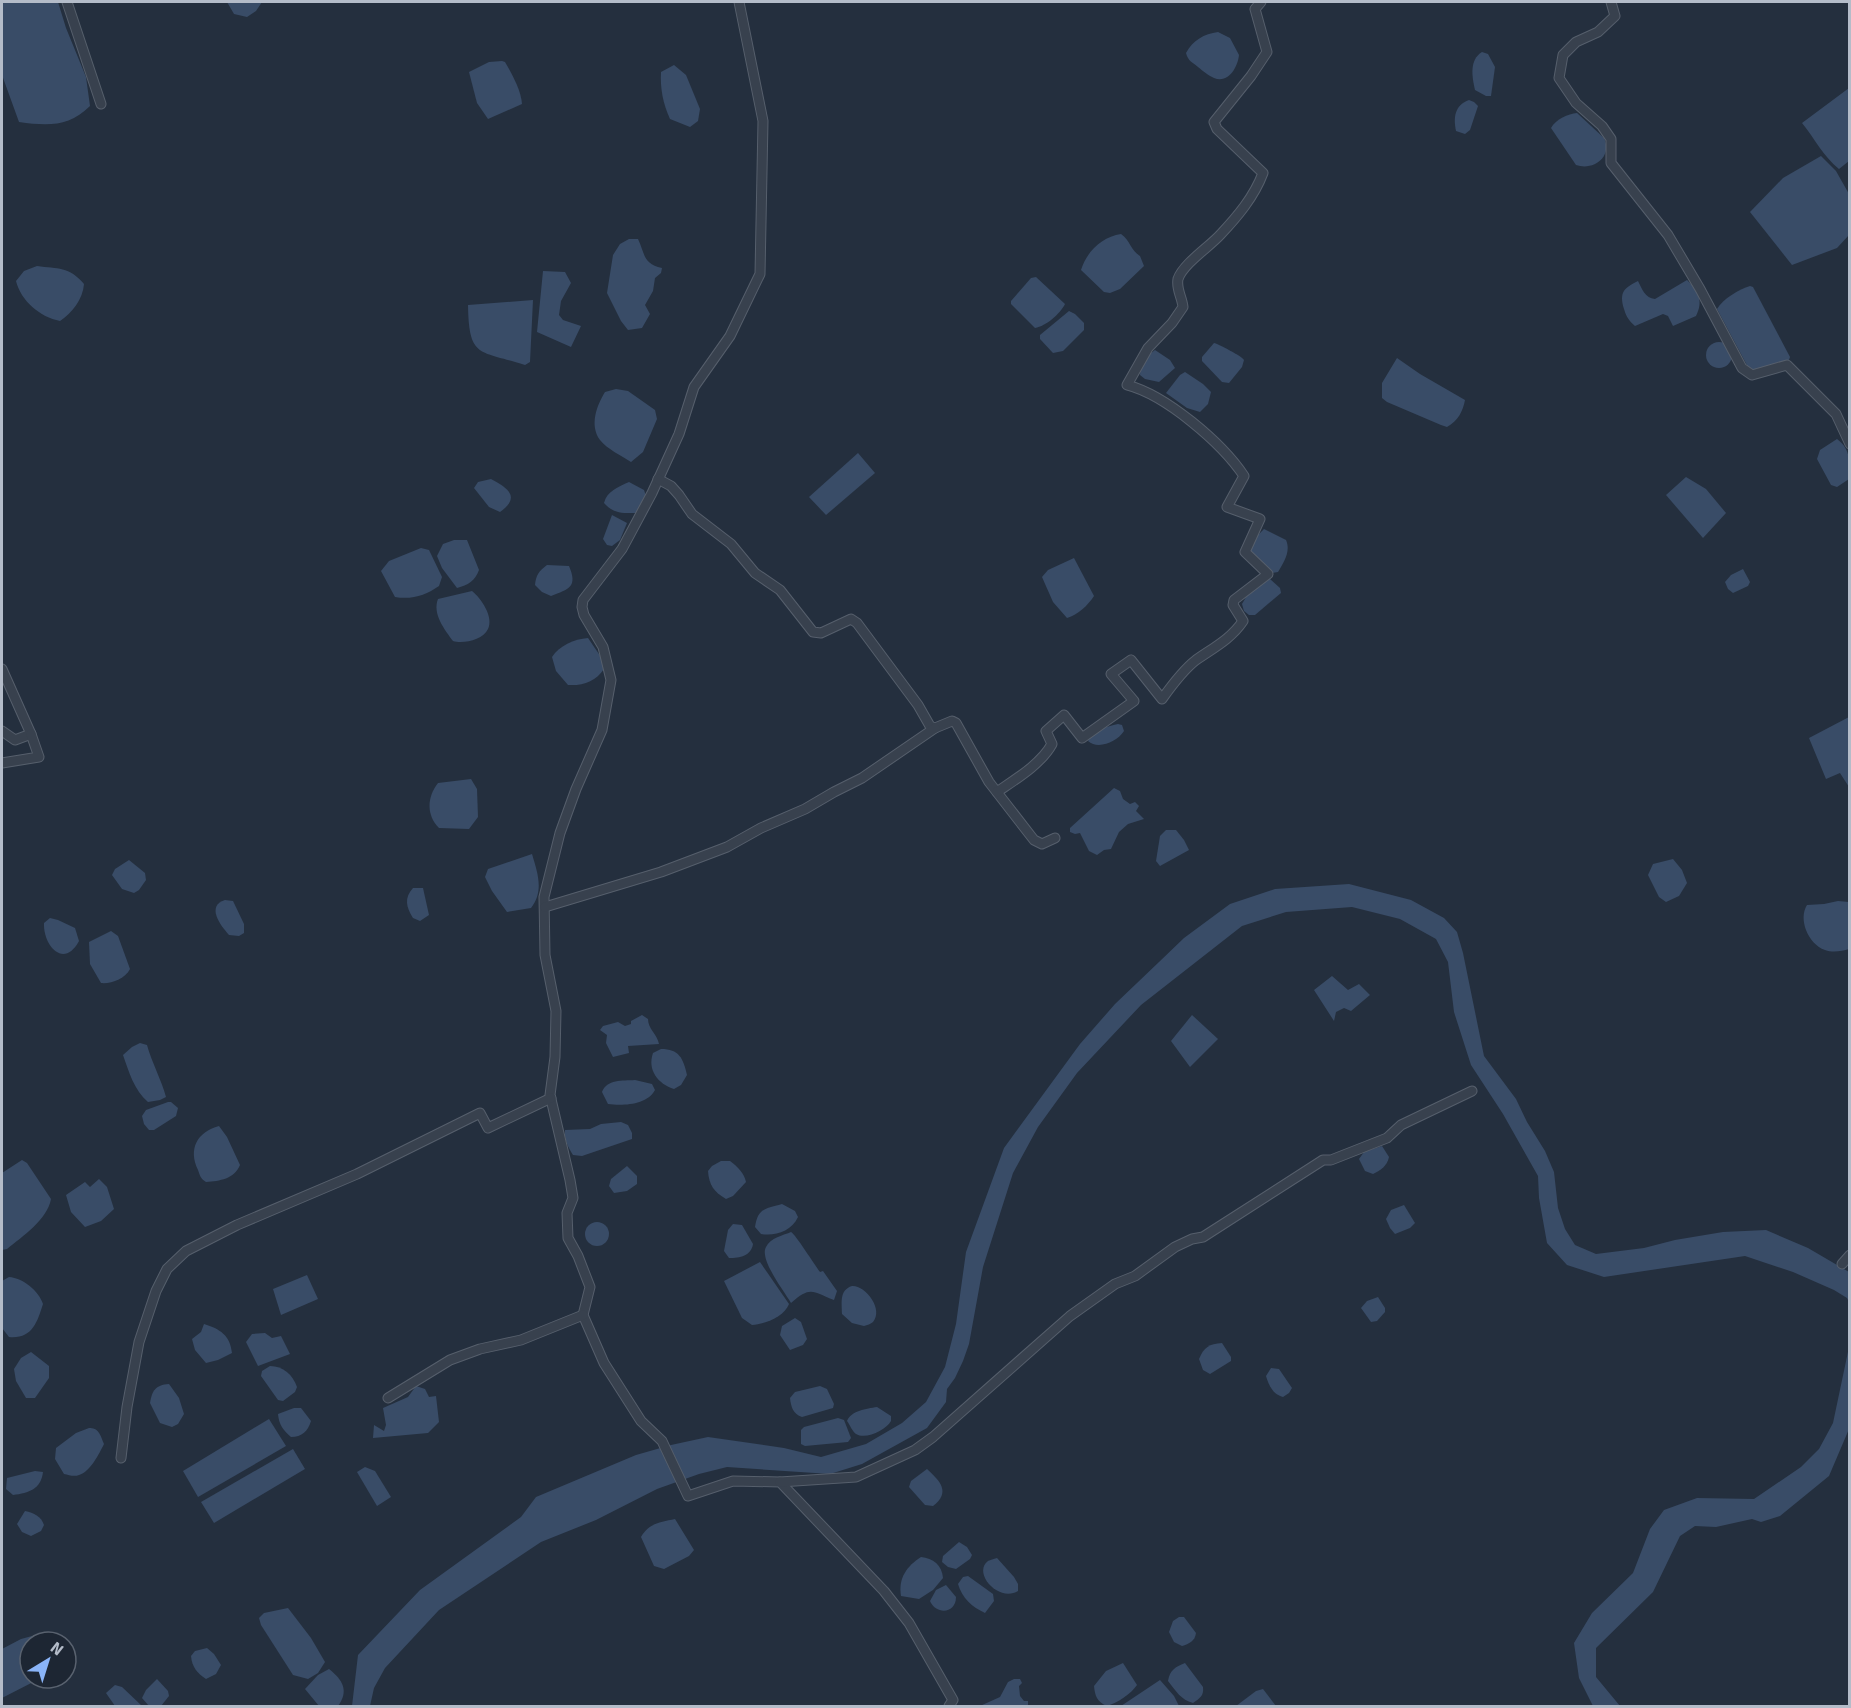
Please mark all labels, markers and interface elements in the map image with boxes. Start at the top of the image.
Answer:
north arrow [18,1630,78,1690]
text: N [46,1638,67,1660]

